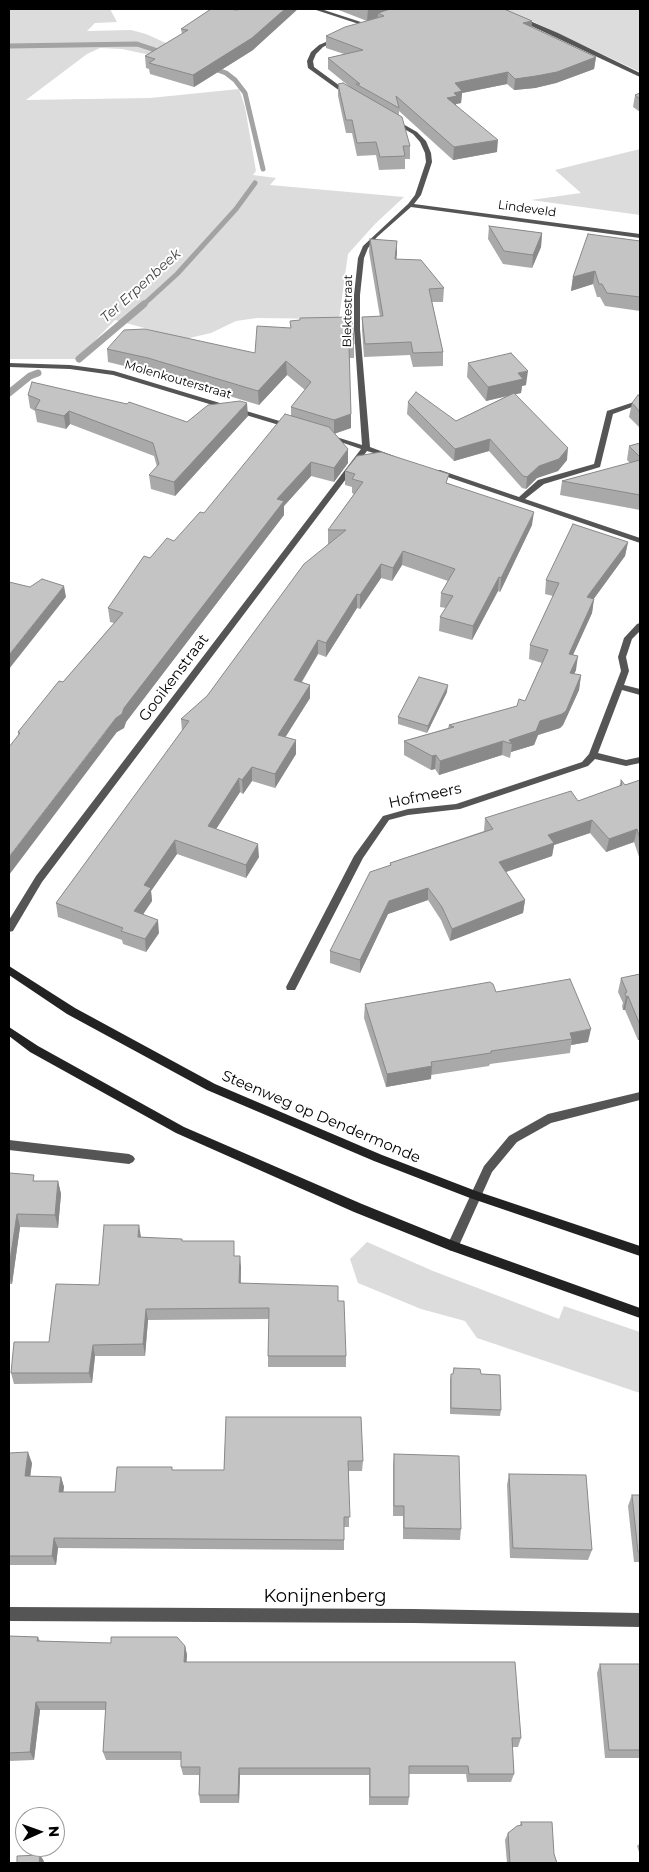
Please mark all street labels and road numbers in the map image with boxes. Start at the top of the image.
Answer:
street label: Lindeveld [497,198,557,220]
street label: Blektestraat [340,275,356,347]
street label: Molenkouterstraat [123,358,233,402]
street label: Gooikenstraat [135,631,213,725]
street label: Hofmeers [387,780,463,812]
street label: Steenweg op Dendermonde [219,1067,423,1167]
street label: Konijnenberg [263,1586,387,1608]

